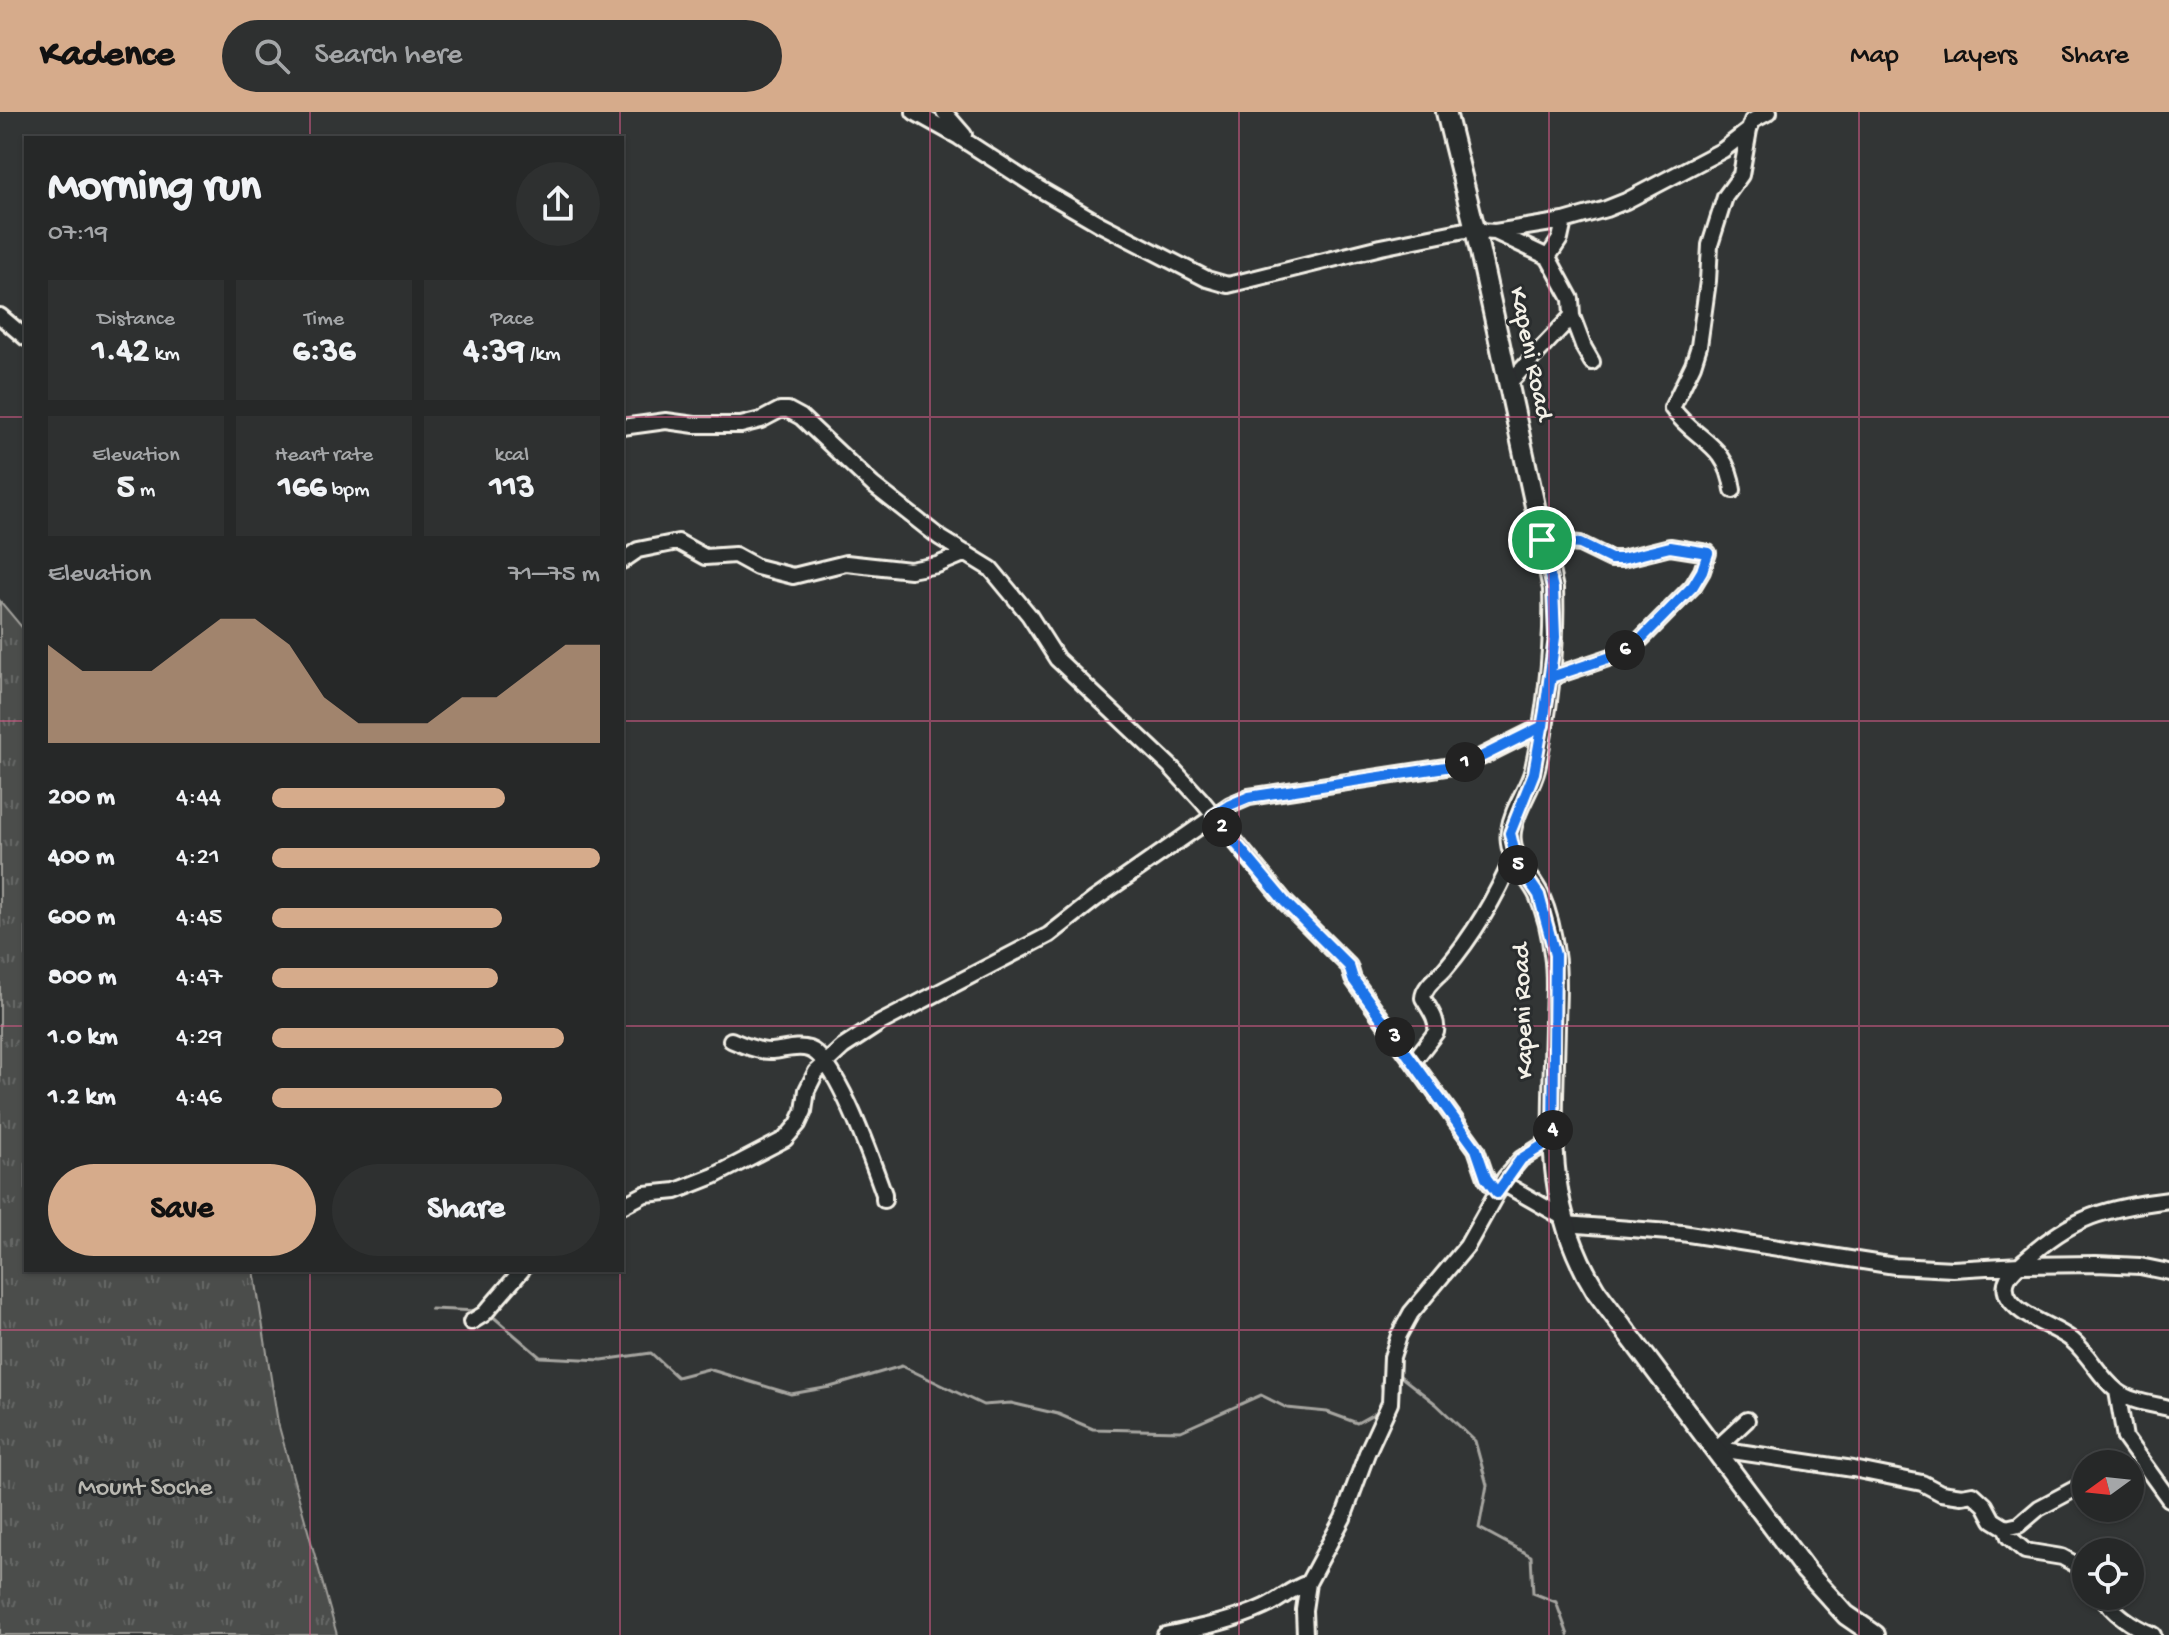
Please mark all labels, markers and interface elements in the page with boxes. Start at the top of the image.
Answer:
search box [222,20,782,92]
text: Kadence [40,34,174,78]
icon: search [250,34,294,78]
text: Search here [314,39,462,74]
text: Map [1850,40,1899,73]
text: Layers [1943,40,2017,73]
text: Share [2061,40,2129,73]
button: share [516,162,600,246]
text: Morning run [48,163,261,215]
text: 07:19 [48,219,108,250]
street label: Kapeni Road [1500,284,1559,425]
text: Distance [97,307,175,333]
text: Time [304,307,344,333]
text: Pace [490,307,534,333]
text: 1.42 [92,333,149,373]
text: 6:36 [293,333,355,373]
text: 4:39 [463,333,525,373]
text: km [149,342,180,368]
text: /km [525,342,561,368]
text: Elevation [92,443,180,469]
text: Heart rate [275,443,373,469]
text: kcal [495,443,529,469]
text: 5 [117,469,135,509]
text: 166 [278,469,326,509]
text: 113 [489,469,535,509]
text: m [135,478,155,504]
text: bpm [326,478,370,504]
pin [1508,506,1576,574]
icon: arrive [1520,518,1564,562]
text: Elevation [48,560,151,591]
text: 71–75 m [508,560,600,591]
pin: 6 [1605,630,1645,670]
text: 6 [1619,637,1631,663]
pin: 1 [1445,742,1485,782]
text: 1 [1461,749,1469,775]
text: 200 m [48,783,115,814]
text: 4:44 [176,783,221,814]
pin: 2 [1202,807,1242,847]
text: 2 [1217,814,1227,840]
text: 400 m [48,843,114,874]
text: 4:21 [176,843,220,874]
pin: 5 [1498,845,1538,885]
text: 5 [1512,852,1524,878]
text: 600 m [48,903,115,934]
text: 4:45 [176,903,222,934]
street label: Kapeni Road [1507,941,1543,1079]
text: 800 m [48,963,116,994]
text: 4:47 [176,963,222,994]
pin: 3 [1375,1017,1415,1057]
text: 1.0 km [48,1023,118,1054]
text: 4:29 [176,1023,222,1054]
text: 3 [1389,1024,1401,1050]
text: 1.2 km [48,1083,116,1114]
text: 4:46 [176,1083,222,1114]
pin: 4 [1533,1110,1573,1150]
text: 4 [1548,1117,1558,1143]
button: Save [48,1164,316,1256]
button: Share [332,1164,600,1256]
north arrow [2072,1450,2144,1522]
map controls [2072,1450,2144,1610]
park label: Mount Soche [78,1474,213,1505]
button: locate [2072,1538,2144,1610]

